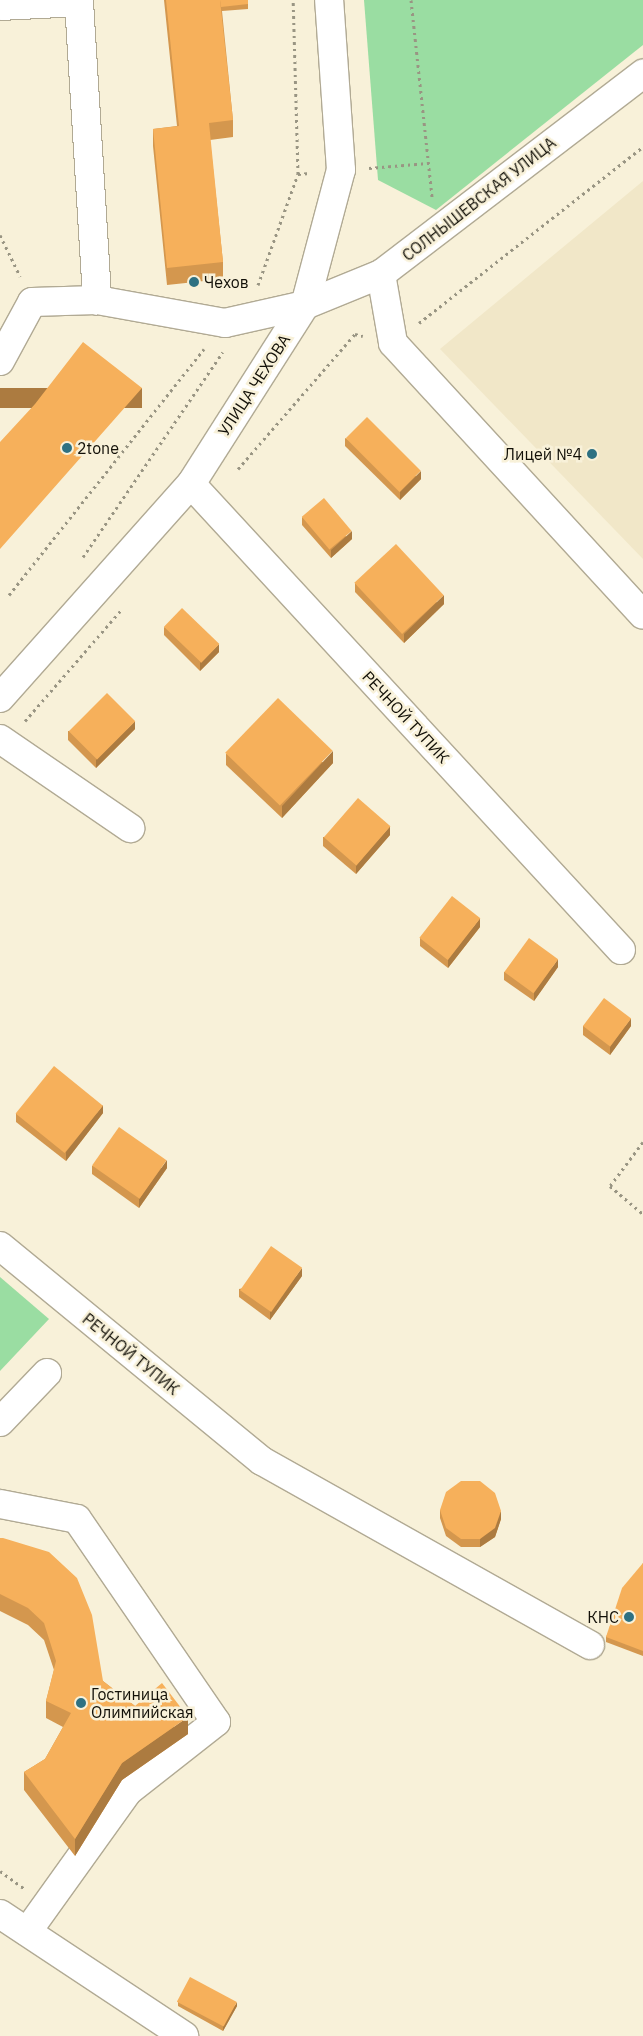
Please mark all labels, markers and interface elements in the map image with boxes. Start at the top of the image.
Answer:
street label: СОЛНЫШЕВСКАЯ УЛИЦА [398,133,560,265]
place label: Чехов [204,272,249,292]
marker: Чехов [188,276,200,288]
street label: УЛИЦА ЧЕХОВА [214,330,294,440]
place label: 2tone [77,438,119,458]
marker: 2tone [61,442,73,454]
place label: Лицей №4 [504,444,582,464]
marker: Лицей №4 [586,448,598,460]
street label: РЕЧНОЙ ТУПИК [358,667,454,767]
street label: РЕЧНОЙ ТУПИК [79,1309,183,1399]
place label: КНС [587,1607,619,1627]
marker: КНС [623,1611,635,1623]
place label: Гостиница Олимпийская [91,1684,194,1722]
marker: Гостиница Олимпийская [75,1697,87,1709]

